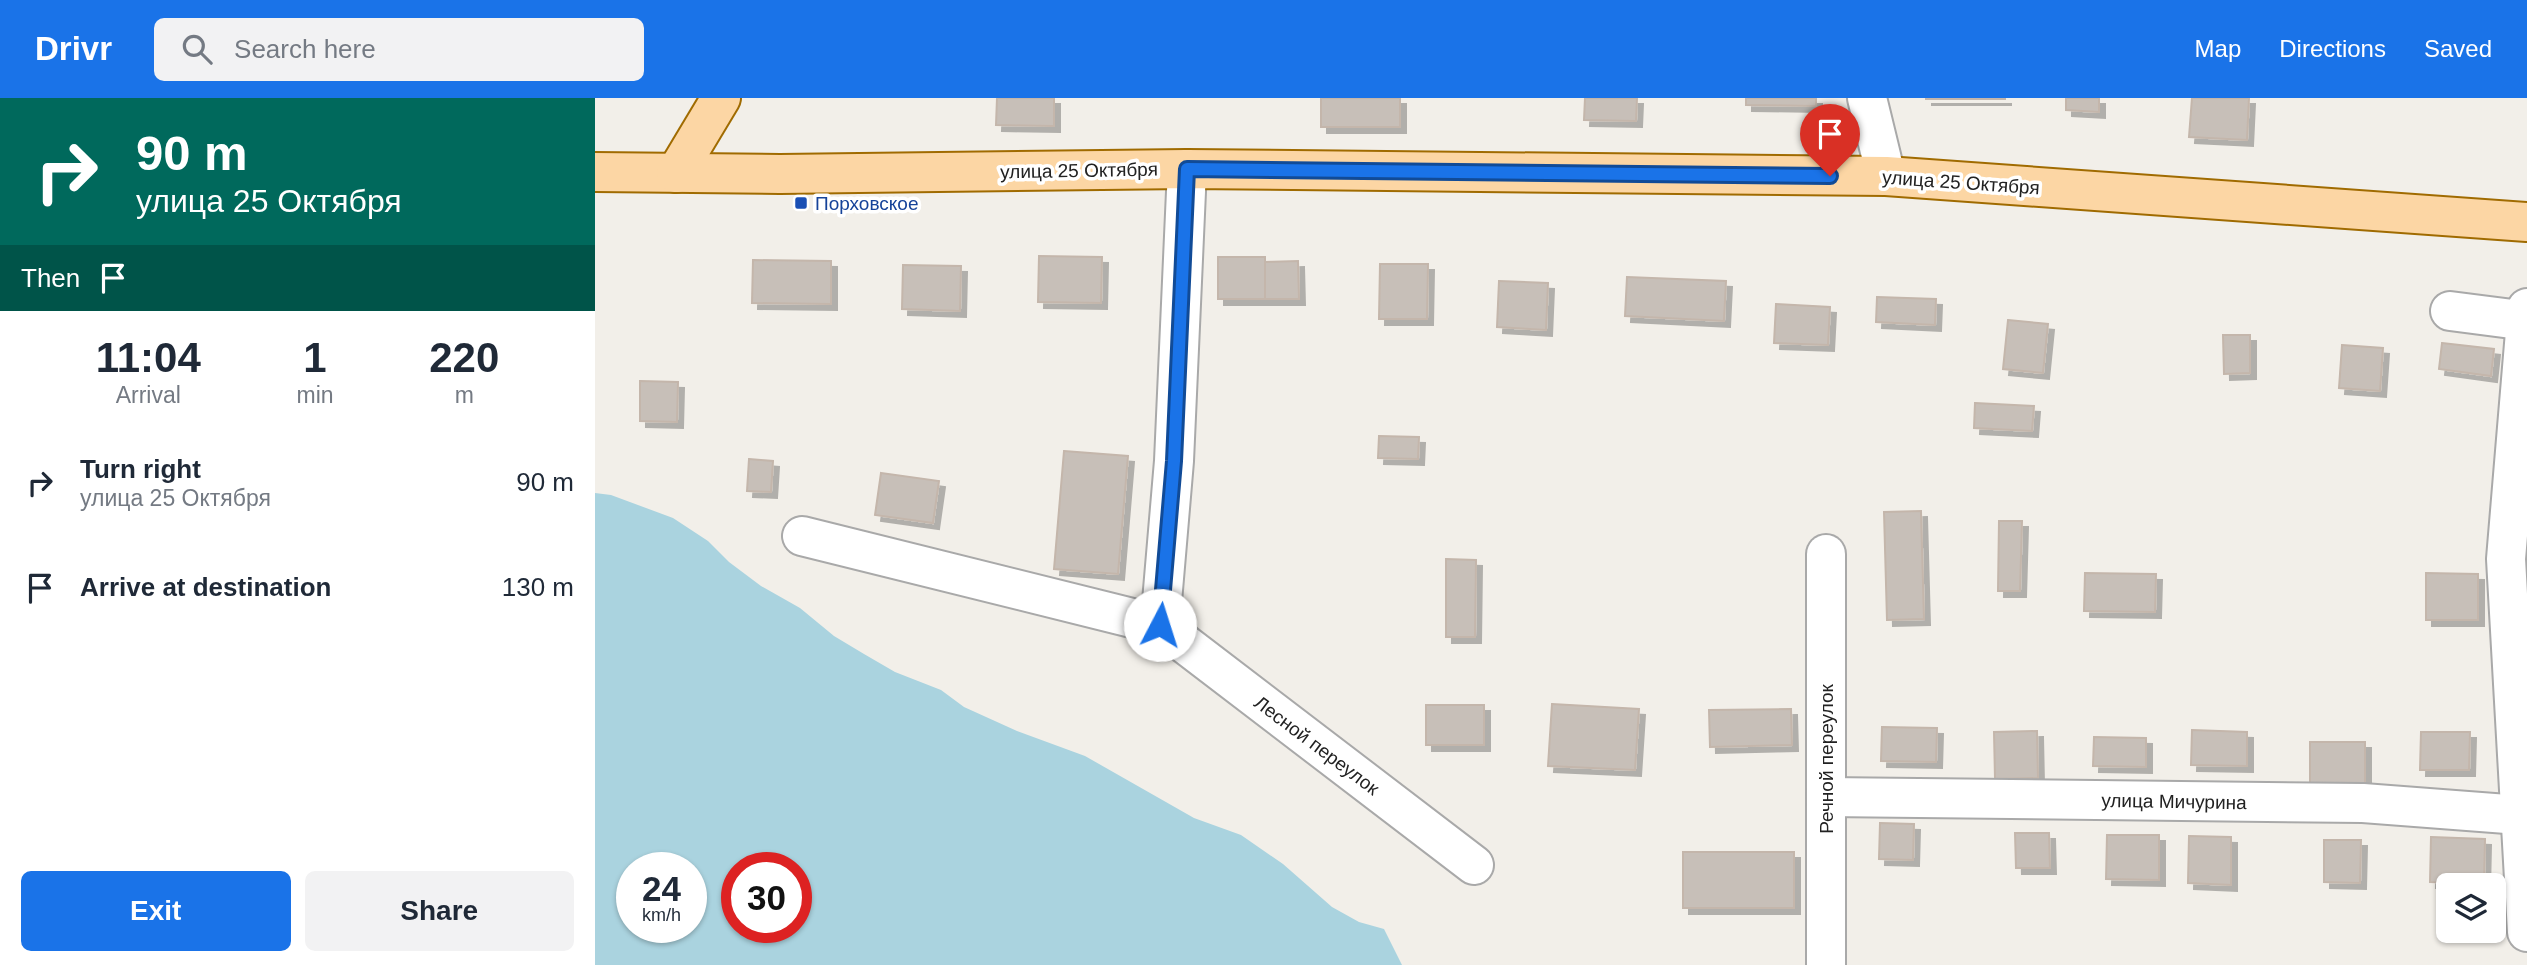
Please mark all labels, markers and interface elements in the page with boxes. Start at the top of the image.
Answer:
search box [154,18,644,81]
text: Drivr [35,30,112,67]
icon: search [178,30,216,68]
text: Search here [234,34,376,64]
text: Map [2195,35,2241,62]
text: Directions [2279,35,2386,62]
text: Saved [2424,35,2492,62]
pin [1800,104,1860,176]
icon: arrive [1811,115,1849,153]
icon: right [21,126,112,217]
text: 90 m [136,126,248,180]
street label: улица 25 Октября [1000,159,1158,182]
street label: улица 25 Октября [1882,167,2040,198]
text: улица 25 Октября [136,183,402,219]
place label: Порховское [815,193,918,214]
marker: Порховское [793,195,809,211]
icon: arrive [94,259,132,297]
text: Then [21,263,80,293]
text: 11:04 [96,334,201,381]
text: 1 [303,334,327,381]
text: 220 [429,334,499,381]
text: Arrival [116,382,181,408]
text: min [296,382,334,408]
text: m [455,382,474,408]
text: Turn right [80,454,201,484]
icon: right [21,464,59,502]
text: 90 m [516,467,574,497]
text: улица 25 Октября [80,485,271,511]
icon: arrive [21,569,59,607]
text: Arrive at destination [80,572,331,602]
text: 130 m [502,572,574,602]
position arrow [1123,588,1197,662]
street label: Речной переулок [1816,683,1837,834]
street label: Лесной переулок [1250,692,1384,799]
street label: улица Мичурина [2101,790,2247,813]
speed limit sign: 30 [721,852,812,943]
text: 24 [642,869,681,908]
button: Exit [21,871,291,951]
button: Share [305,871,574,951]
map controls [2436,873,2506,943]
button: layers [2436,873,2506,943]
text: km/h [642,905,681,925]

